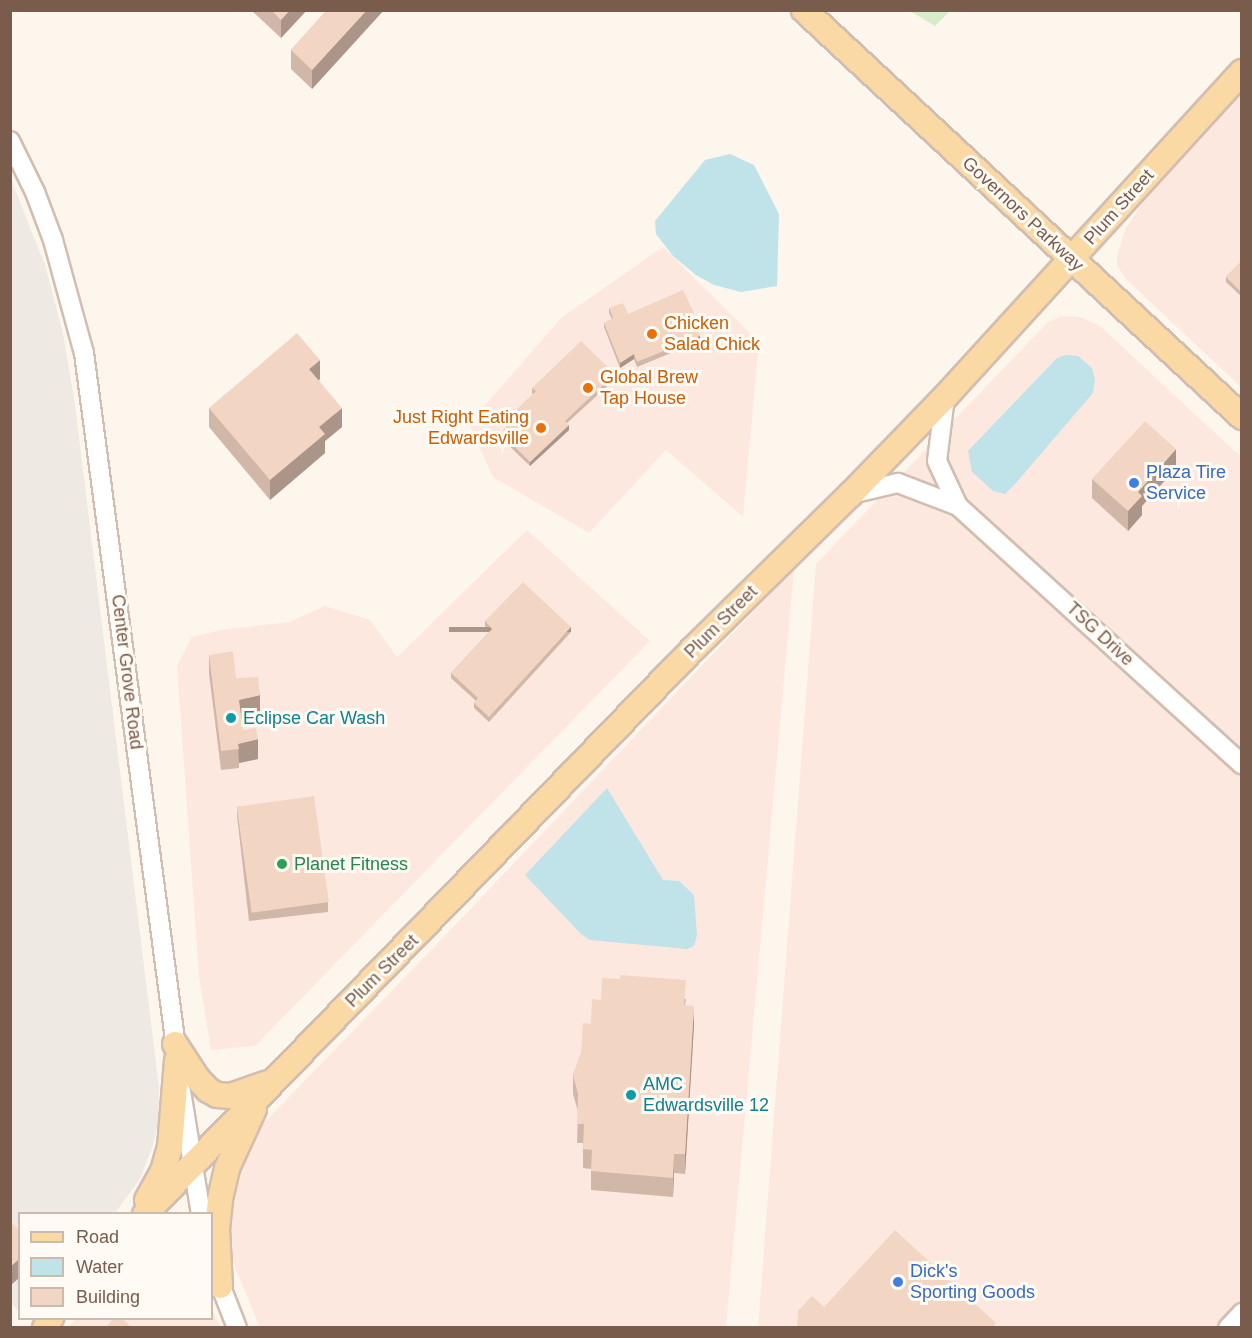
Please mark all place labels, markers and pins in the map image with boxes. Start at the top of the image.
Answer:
place label: Chicken Salad Chick [664,313,760,356]
marker: Chicken Salad Chick [645,327,659,341]
place label: Global Brew Tap House [600,367,698,410]
marker: Global Brew Tap House [581,381,595,395]
place label: Just Right Eating Edwardsville [393,407,529,450]
marker: Just Right Eating Edwardsville [534,421,548,435]
place label: Plaza Tire Service [1146,462,1226,504]
marker: Plaza Tire Service [1127,476,1141,490]
place label: Eclipse Car Wash [243,707,385,729]
marker: Eclipse Car Wash [224,711,238,725]
place label: Planet Fitness [294,853,408,875]
marker: Planet Fitness [275,857,289,871]
place label: AMC Edwardsville 12 [643,1074,769,1116]
marker: AMC Edwardsville 12 [624,1088,638,1102]
place label: Dick's Sporting Goods [910,1261,1035,1304]
marker: Dick's Sporting Goods [891,1275,905,1289]

